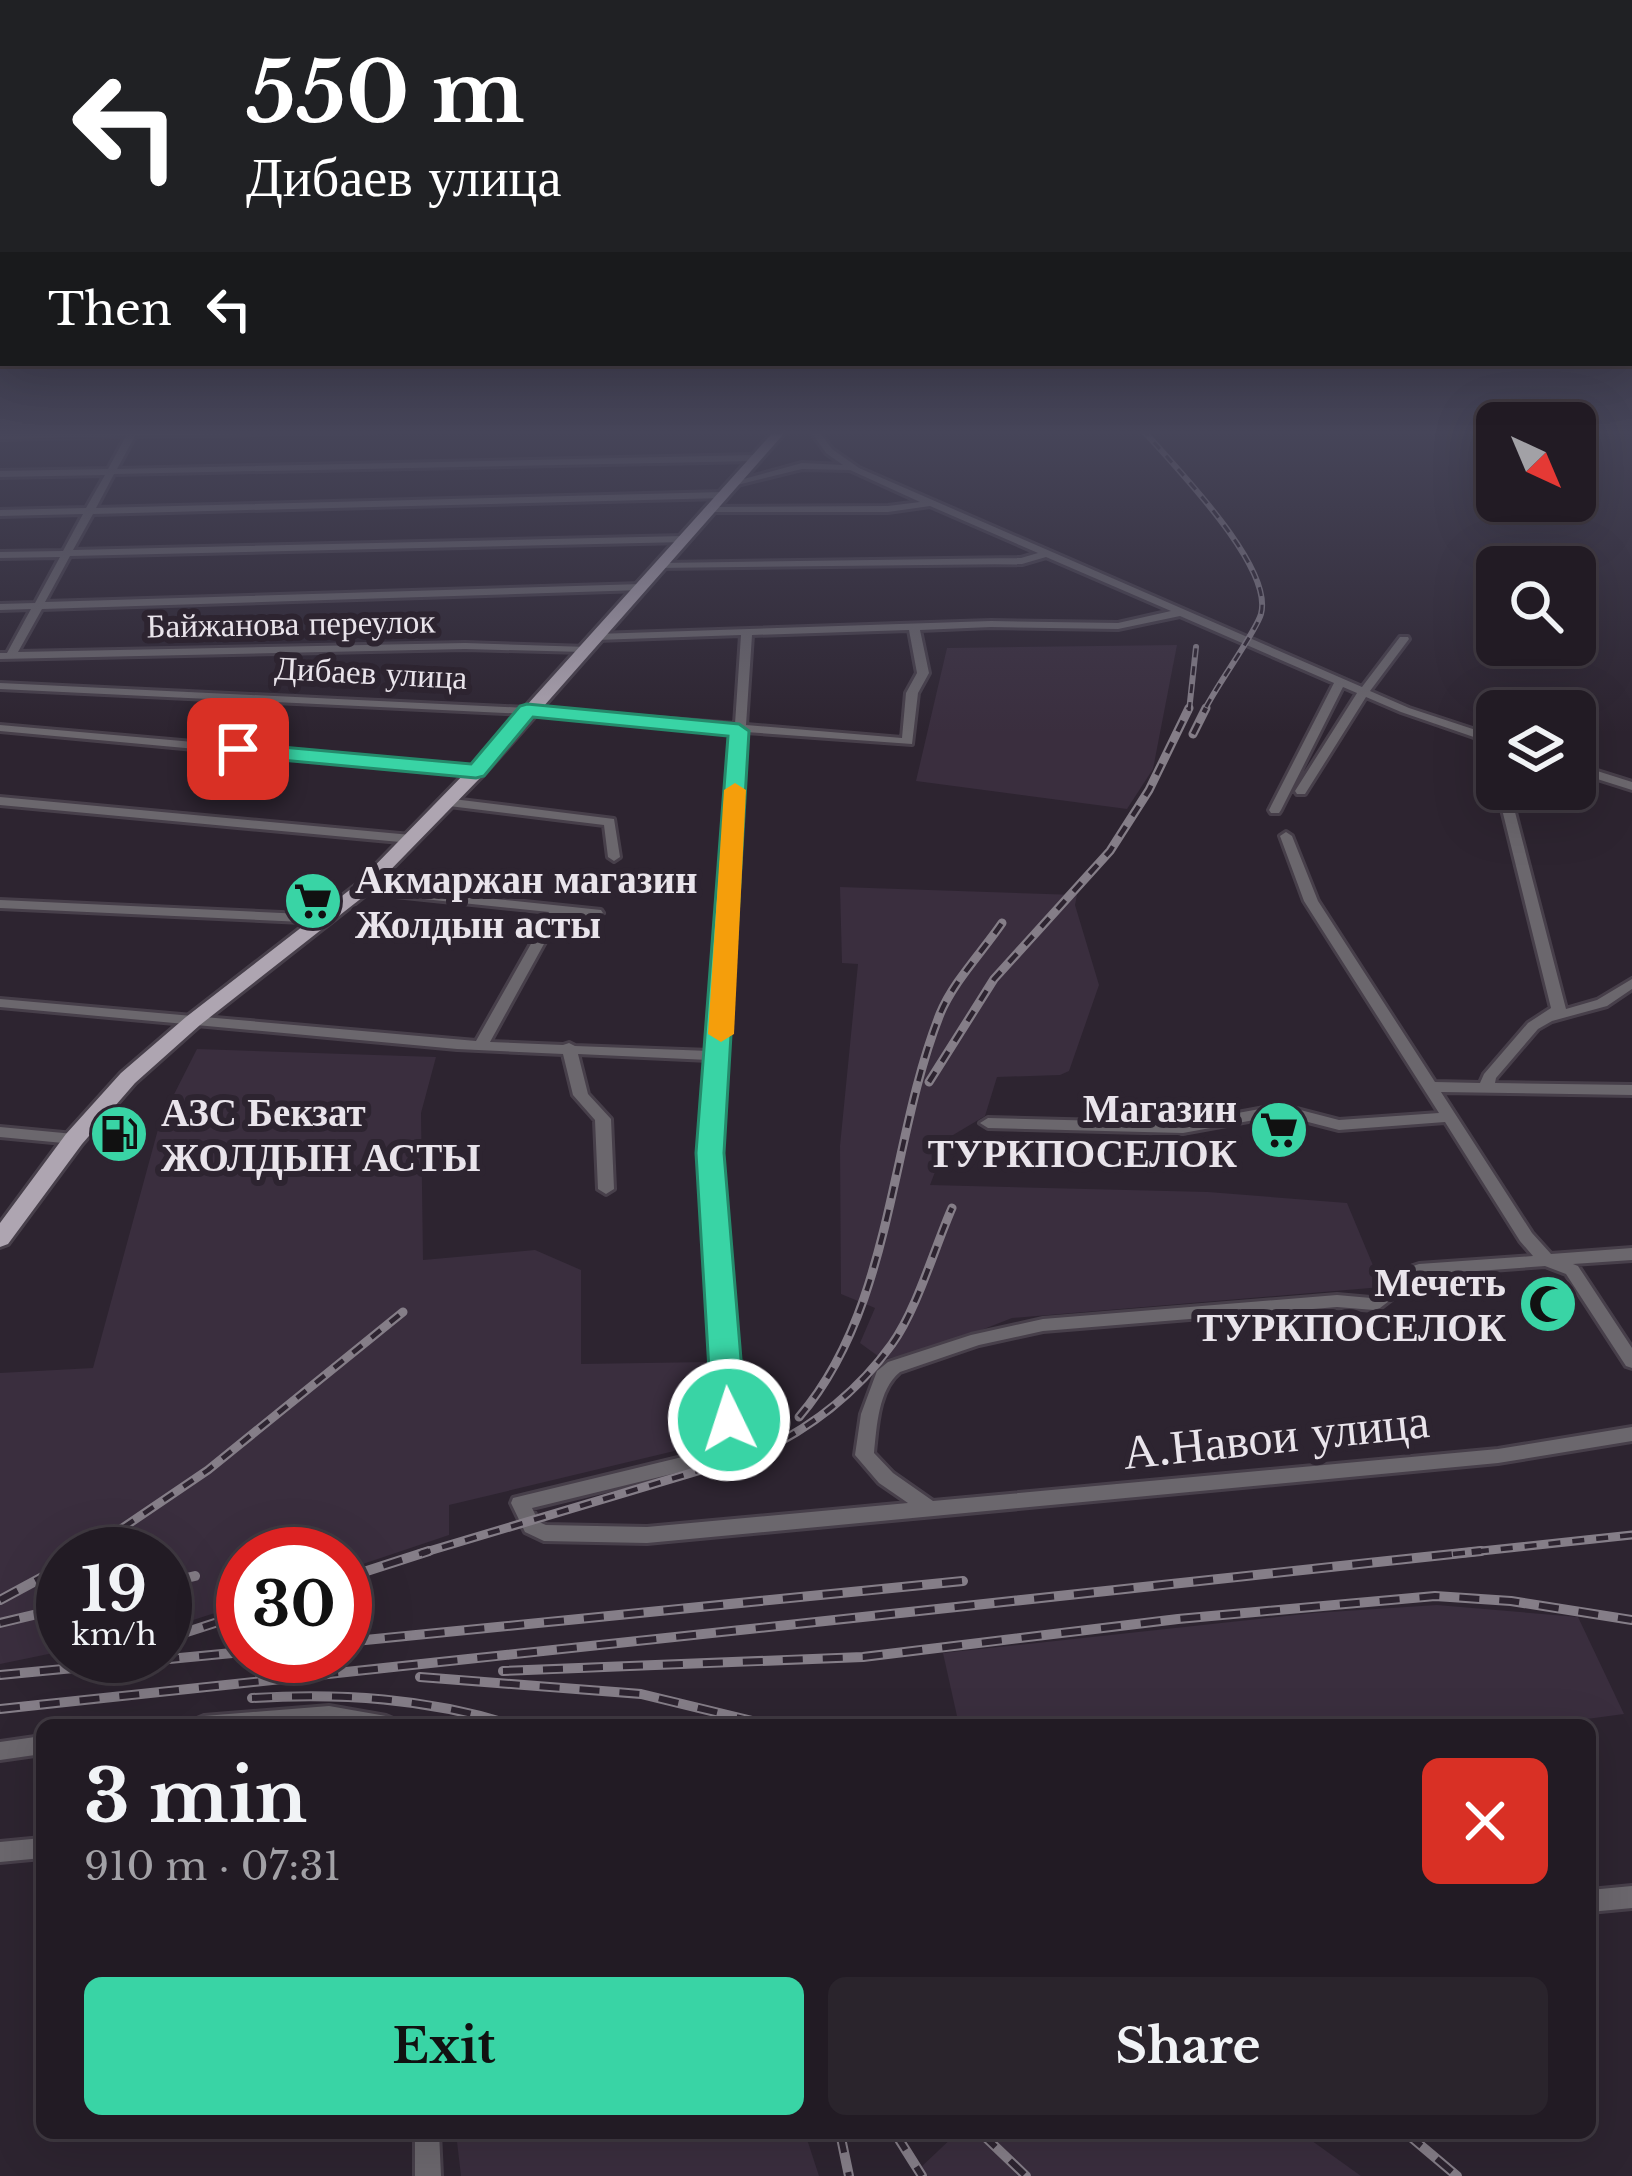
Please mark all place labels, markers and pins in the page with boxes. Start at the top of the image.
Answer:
pin [187,698,289,800]
place label: Акмаржан магазин Жолдын асты [355,855,697,949]
supermarket icon: Акмаржан магазин Жолдын асты [282,870,344,932]
place label: Магазин ТУРКПОСЕЛОК [928,1084,1237,1178]
place label: АЗС Бекзат ЖОЛДЫН АСТЫ [161,1088,481,1182]
supermarket icon: Магазин ТУРКПОСЕЛОК [1248,1099,1310,1161]
fuel station icon: АЗС Бекзат ЖОЛДЫН АСТЫ [88,1103,150,1165]
place label: Мечеть ТУРКПОСЕЛОК [1197,1258,1506,1352]
mosque icon: Мечеть ТУРКПОСЕЛОК [1517,1273,1579,1335]

